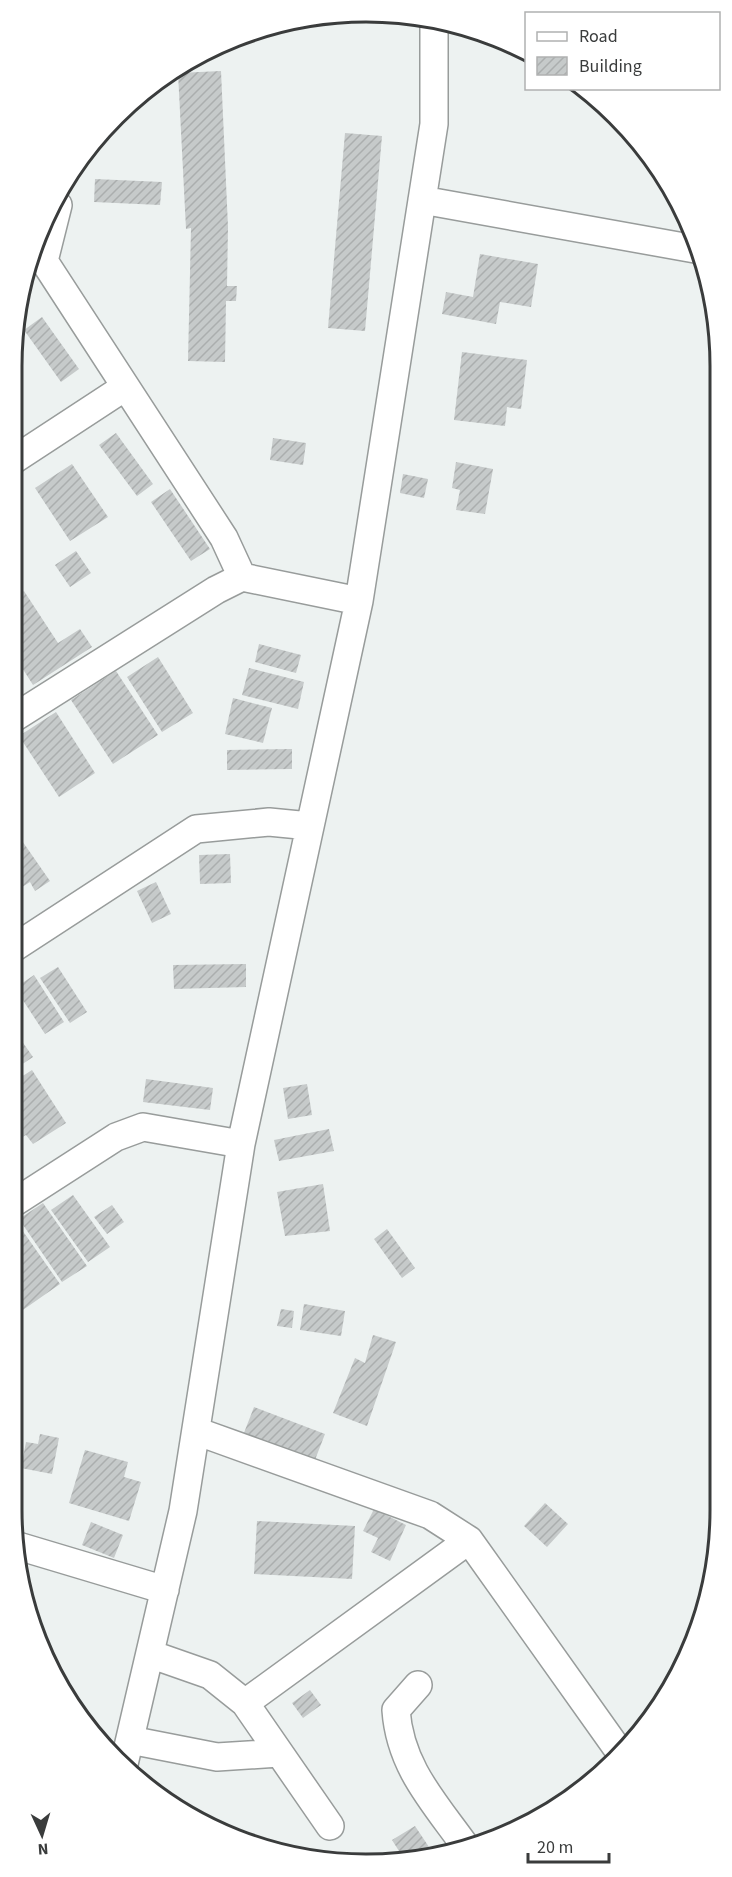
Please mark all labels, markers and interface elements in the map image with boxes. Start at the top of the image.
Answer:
legend [525,12,720,90]
text: Road [579,24,618,49]
text: Building [579,54,642,79]
north arrow [12,1805,72,1865]
scale bar [528,1826,609,1864]
text: 20 m [537,1835,573,1860]
text: N [37,1838,49,1860]

